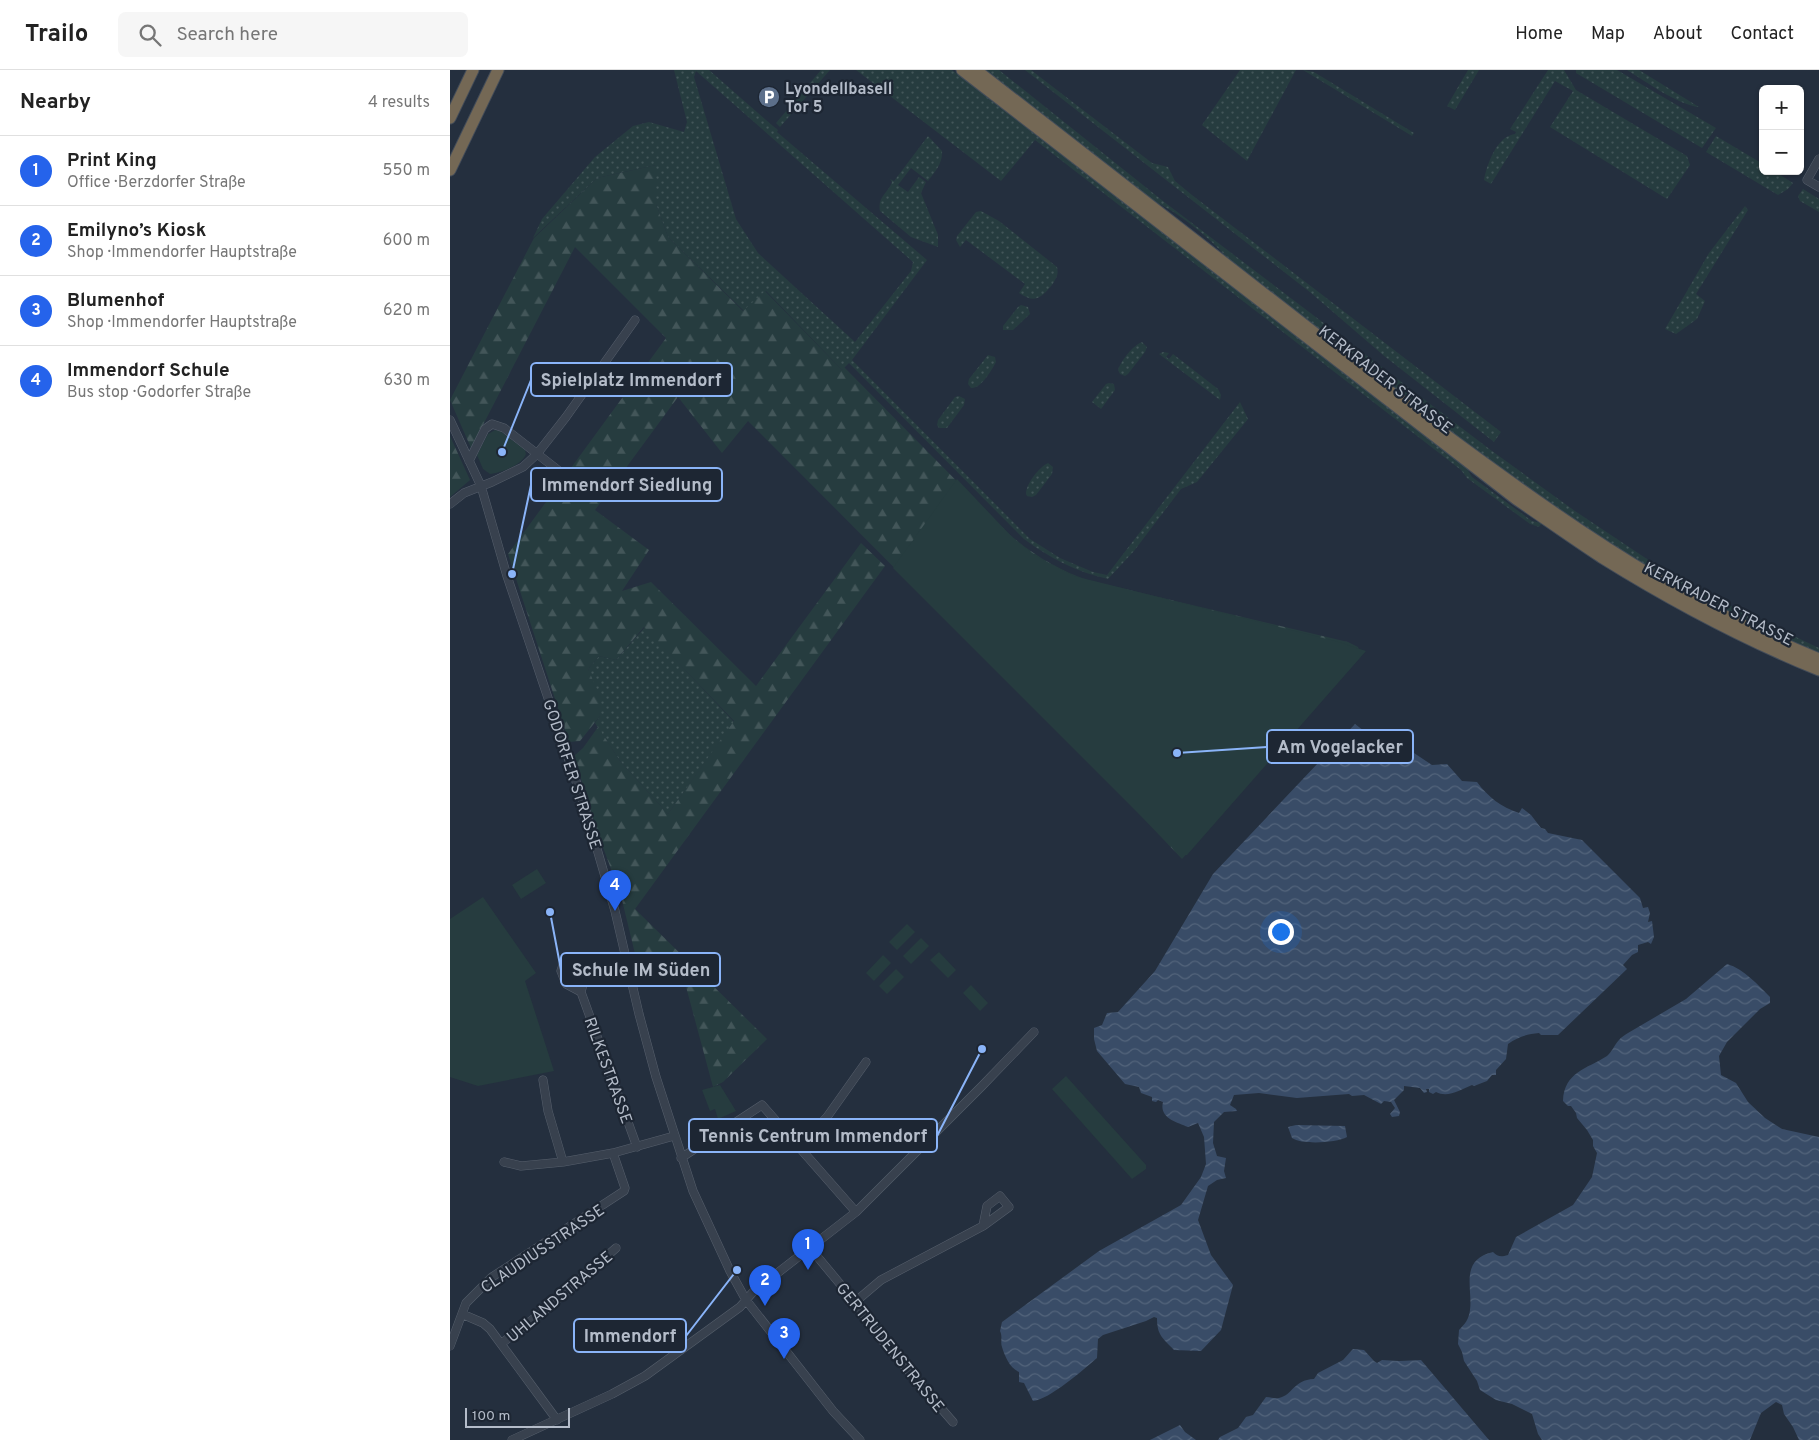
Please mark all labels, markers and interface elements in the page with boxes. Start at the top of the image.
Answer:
search box [118,12,468,57]
text: Trailo [25,20,88,50]
icon: search [136,21,164,49]
text: Search here [176,23,278,47]
text: Home [1515,23,1563,46]
text: Map [1591,23,1625,46]
text: About [1653,23,1702,46]
text: Contact [1730,23,1794,46]
place label: Lyondellbasell Tor 5 [785,80,892,118]
parking icon: Lyondellbasell Tor 5 [757,85,781,109]
map controls [1759,85,1804,175]
button: + [1759,85,1804,130]
text: Nearby [20,89,91,116]
text: 4 results [368,93,430,113]
button: − [1759,130,1804,175]
text: Print King [67,149,157,173]
text: 1 [33,161,39,181]
text: 550 m [383,161,430,181]
text: Office · Berzdorfer Straße [67,173,246,193]
text: Emilyno’s Kiosk [67,219,206,243]
text: 2 [31,231,41,251]
text: 600 m [383,231,430,251]
text: Shop · Immendorfer Hauptstraße [67,243,297,263]
text: Blumenhof [67,289,164,313]
text: 3 [31,301,41,321]
text: 620 m [383,301,430,321]
text: Shop · Immendorfer Hauptstraße [67,313,297,333]
street label: KERKRADER STRASSE [1314,322,1456,439]
text: Immendorf Schule [67,359,230,383]
callout: Spielplatz Immendorf [531,363,732,396]
text: Spielplatz Immendorf [541,370,722,393]
text: 4 [31,371,41,391]
text: 630 m [383,371,430,391]
text: Bus stop · Godorfer Straße [67,383,251,403]
callout: Immendorf Siedlung [531,468,722,501]
text: Immendorf Siedlung [542,475,712,498]
street label: KERKRADER STRASSE [1640,558,1796,651]
street label: GODORFER STRASSE [537,697,605,852]
callout: Am Vogelacker [1267,730,1413,763]
text: Am Vogelacker [1277,737,1403,760]
pin: 4 [599,870,631,911]
your location [1268,919,1294,945]
callout: Schule IM Süden [561,953,720,986]
text: Schule IM Süden [572,960,710,983]
street label: RILKESTRASSE [579,1015,636,1127]
callout: Tennis Centrum Immendorf [689,1119,937,1152]
text: Tennis Centrum Immendorf [699,1126,928,1149]
street label: CLAUDIUSSTRASSE [478,1201,609,1298]
pin: 1 [792,1229,824,1270]
street label: UHLANDSTRASSE [503,1247,617,1348]
pin: 2 [749,1265,781,1306]
street label: GERTRUDENSTRASSE [831,1279,948,1417]
pin: 3 [768,1318,800,1359]
callout: Immendorf [574,1319,686,1352]
text: Immendorf [584,1326,677,1349]
scale bar [465,1405,570,1428]
text: 100 m [472,1408,510,1425]

